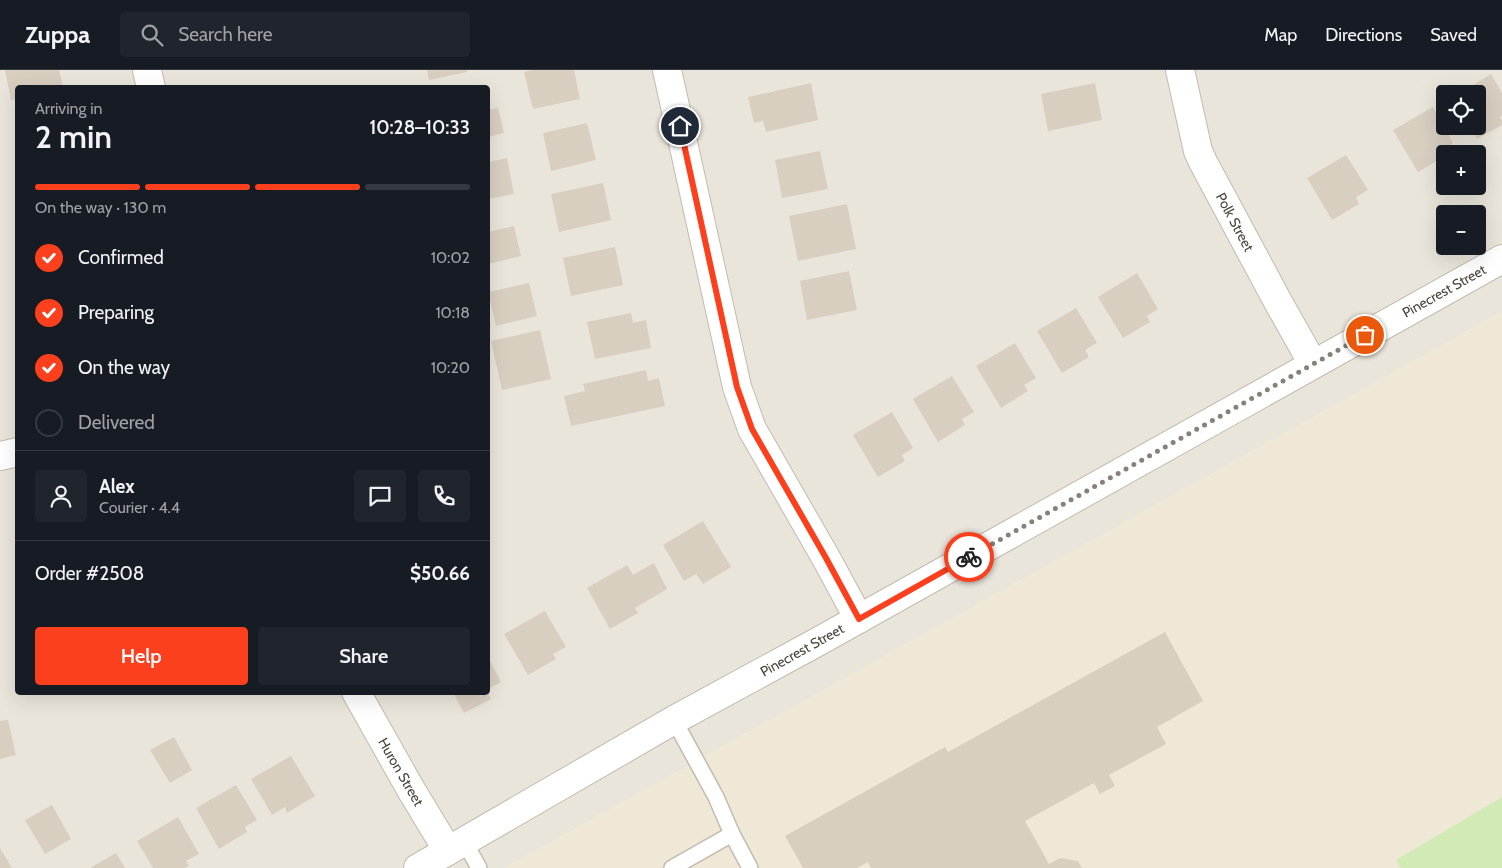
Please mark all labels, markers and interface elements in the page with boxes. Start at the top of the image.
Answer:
search box [120,12,470,57]
text: Zuppa [25,20,90,49]
icon: search [138,21,166,49]
text: Search here [178,23,273,46]
text: Map [1264,24,1297,46]
text: Directions [1325,24,1402,46]
text: Saved [1430,24,1477,46]
map controls [1436,85,1486,255]
button: locate [1436,85,1486,135]
text: Arriving in [35,99,102,118]
pin [659,105,701,147]
icon: home [666,112,694,140]
text: 10:28–10:33 [369,116,470,139]
text: 2 min [35,117,112,156]
button: + [1436,145,1486,195]
street label: Polk Street [1212,189,1258,255]
text: On the way · 130 m [35,198,166,217]
button: − [1436,205,1486,255]
icon: check [35,244,63,272]
text: Confirmed [78,246,164,269]
text: 10:02 [431,248,470,267]
street label: Pinecrest Street [1399,260,1489,321]
icon: check [35,299,63,327]
text: Preparing [78,301,154,324]
text: 10:18 [435,303,470,322]
pin [1344,314,1386,356]
icon: bag [1351,321,1379,349]
icon: check [35,354,63,382]
text: On the way [78,356,170,379]
text: 10:20 [431,358,470,377]
text: Delivered [78,411,155,434]
button: person [35,470,87,522]
button: chat [354,470,406,522]
button: phone [418,470,470,522]
text: Alex [99,475,135,498]
text: Courier · 4.4 [99,498,180,517]
courier [944,532,994,582]
icon: bike [955,543,983,571]
text: Order #2508 [35,562,144,585]
text: $50.66 [410,562,470,585]
street label: Pinecrest Street [757,619,847,680]
button: Help [35,627,248,685]
button: Share [258,627,470,685]
street label: Huron Street [374,735,428,810]

